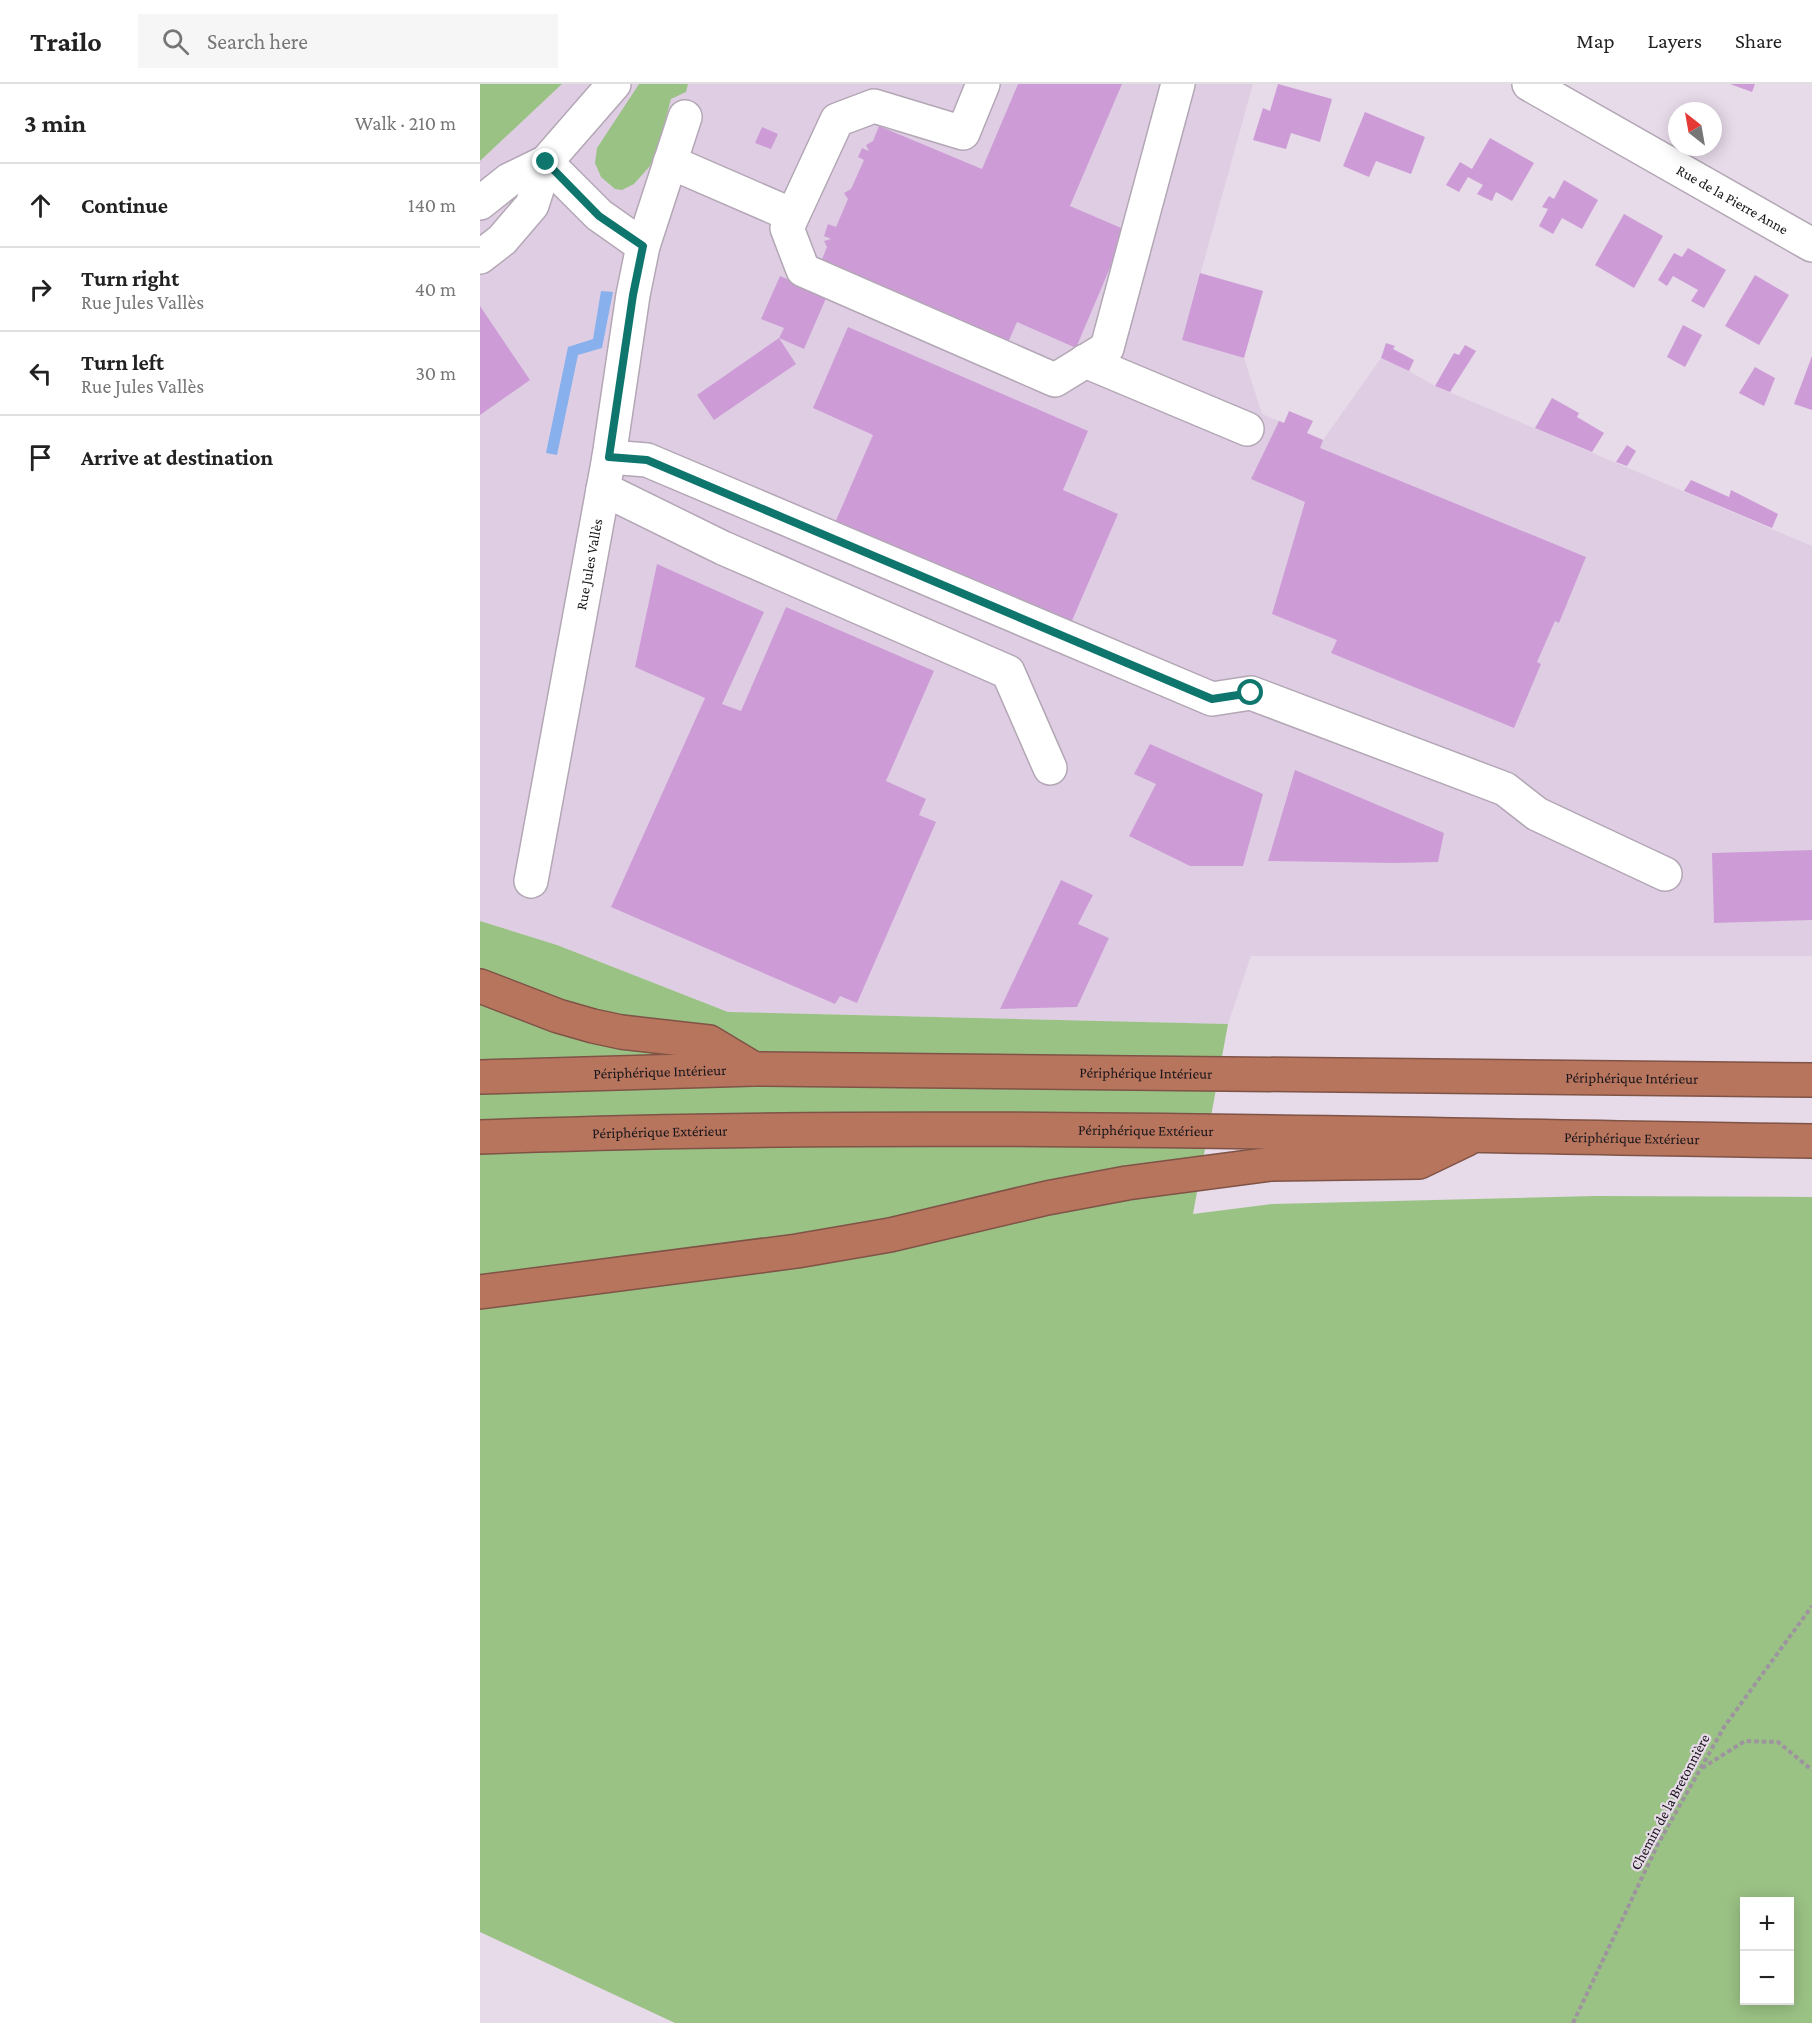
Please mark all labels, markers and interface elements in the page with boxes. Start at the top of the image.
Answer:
search box [138,14,558,68]
icon: search [159,25,192,58]
text: Trailo [30,26,102,57]
text: Search here [207,29,308,54]
text: Map [1576,29,1615,53]
text: Layers [1648,29,1702,53]
text: Share [1735,29,1782,53]
north arrow [1668,102,1722,156]
text: 3 min [24,109,86,138]
text: Walk · 210 m [355,112,456,134]
route end [532,148,558,174]
street label: Rue de la Pierre Anne [1674,162,1791,238]
icon: ahead [24,189,57,222]
text: Continue [81,193,168,218]
text: 140 m [408,194,456,216]
text: Turn right [81,266,179,291]
icon: right [24,273,57,306]
text: 40 m [415,278,456,300]
text: Rue Jules Vallès [81,291,204,313]
text: Turn left [81,350,164,375]
icon: left [24,357,57,390]
text: 30 m [415,362,456,384]
text: Rue Jules Vallès [81,375,204,397]
icon: arrive [24,441,57,474]
text: Arrive at destination [81,445,273,470]
street label: Rue Jules Vallès [573,517,606,611]
route start [1237,679,1263,705]
street label: Périphérique Intérieur [593,1062,727,1082]
street label: Périphérique Intérieur [1079,1064,1213,1082]
street label: Périphérique Intérieur [1565,1069,1699,1087]
street label: Périphérique Extérieur [1078,1122,1214,1139]
street label: Périphérique Extérieur [592,1123,728,1142]
street label: Périphérique Extérieur [1564,1129,1700,1147]
street label: Chemin de la Bretonnière [1627,1731,1713,1873]
map controls [1740,1897,1794,2005]
button: + [1740,1897,1794,1951]
button: − [1740,1951,1794,2005]

